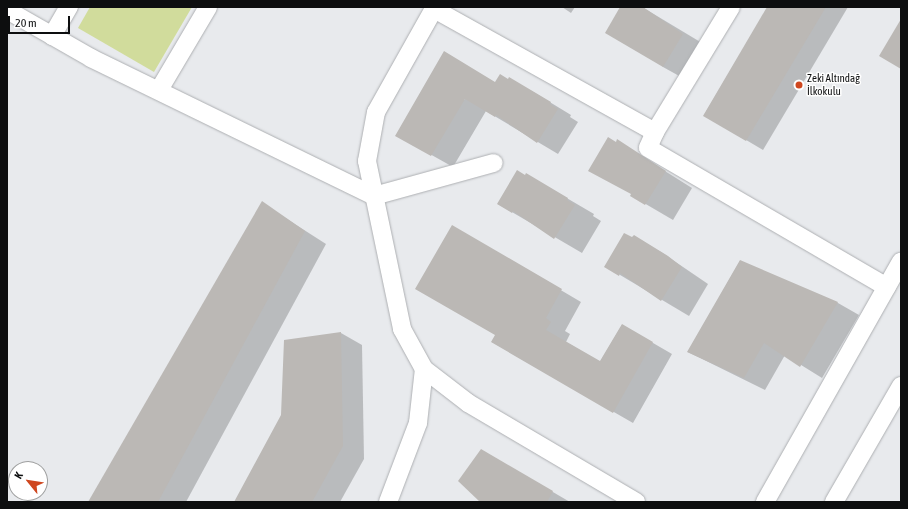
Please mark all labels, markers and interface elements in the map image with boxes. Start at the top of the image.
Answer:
scale bar [10,8,72,34]
text: 20 m [15,16,37,30]
place label: Zeki Altındağ İlkokulu [807,72,860,98]
marker: Zeki Altındağ İlkokulu [794,80,804,90]
north arrow [8,461,48,501]
text: K [12,470,25,481]

